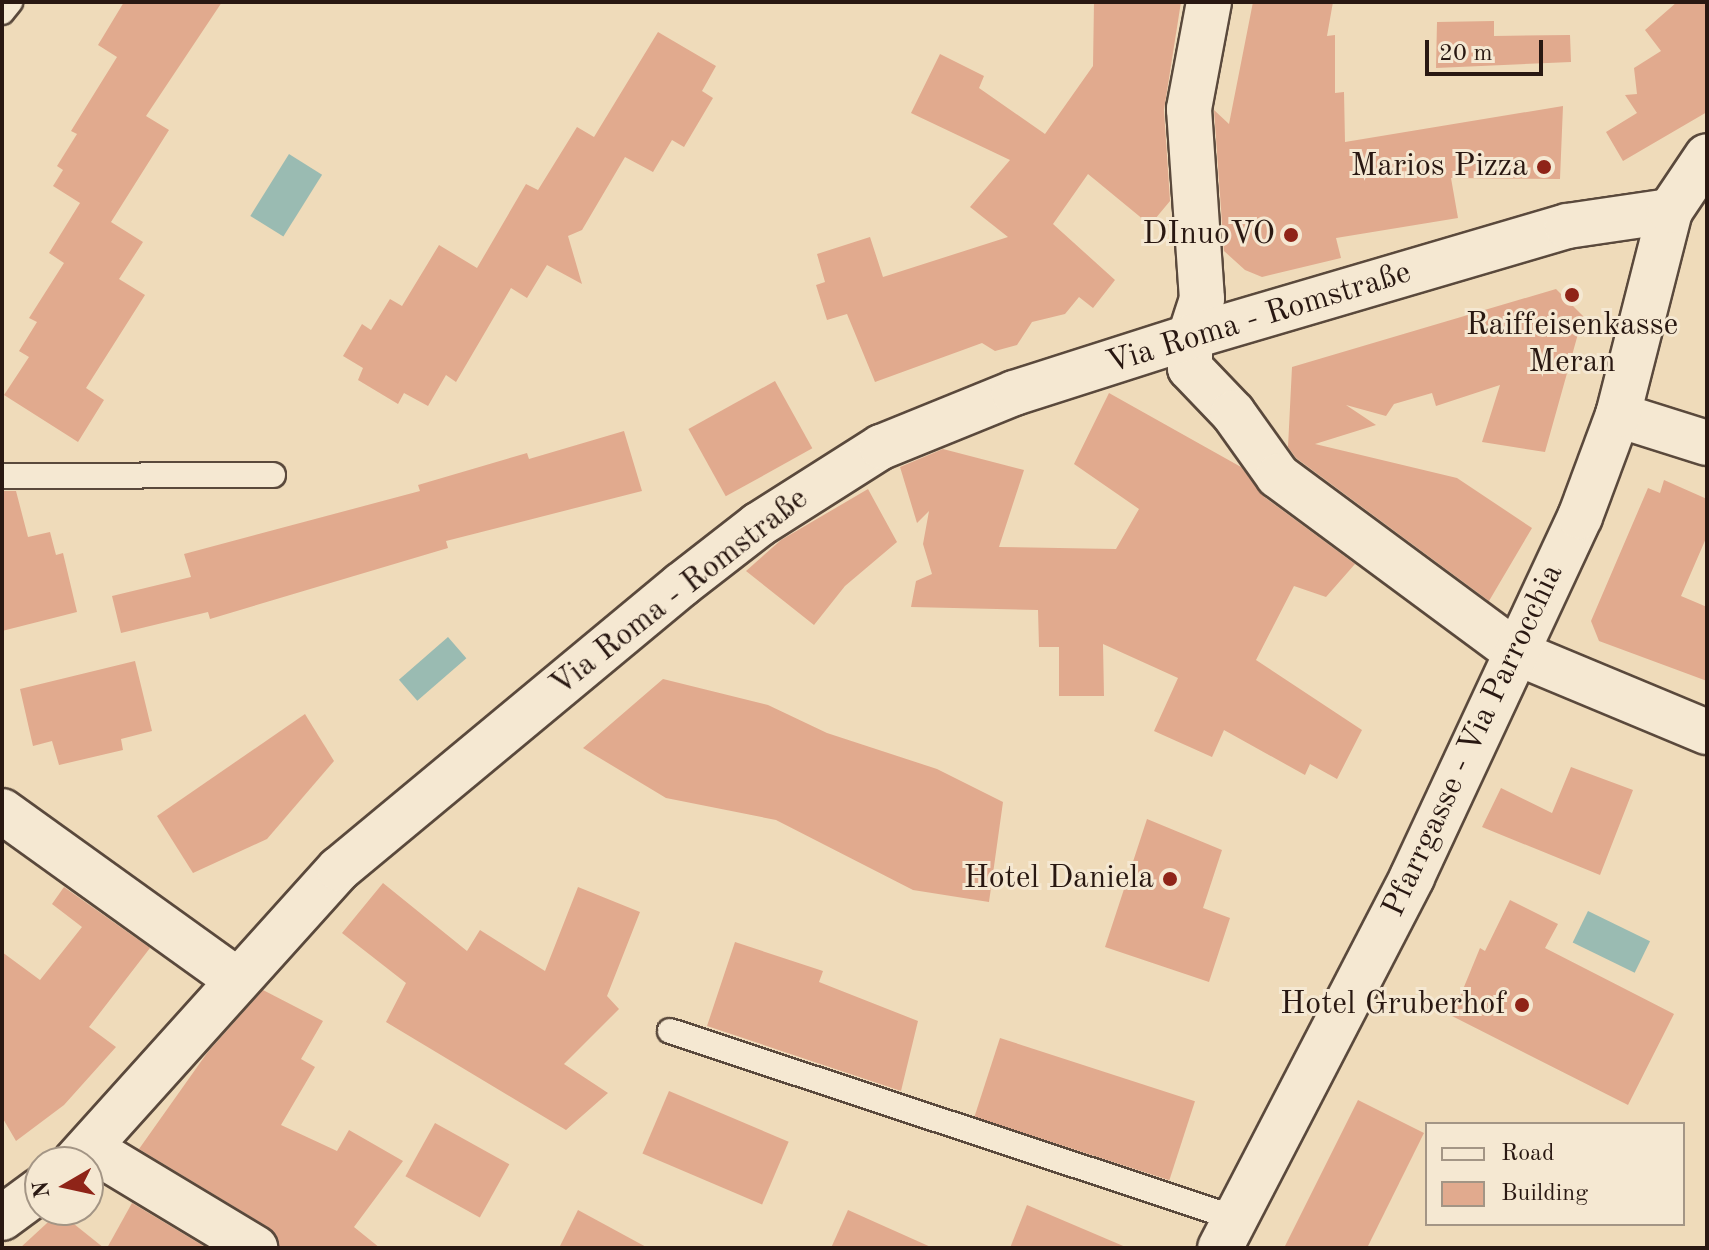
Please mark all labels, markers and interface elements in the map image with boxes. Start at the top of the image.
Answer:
scale bar [1429,24,1547,74]
text: 20 m [1439,42,1493,66]
place label: Marios Pizza [1351,148,1528,186]
marker: Marios Pizza [1535,158,1553,176]
place label: DInuoVO [1142,216,1275,254]
marker: DInuoVO [1282,226,1300,244]
street label: Via Roma - Romstraße [1102,254,1416,384]
marker: Raiffeisenkasse Meran [1563,286,1581,304]
place label: Raiffeisenkasse Meran [1466,308,1678,383]
street label: Via Roma - Romstraße [544,481,816,705]
street label: Pfarrgasse - Via Parrocchia [1375,559,1573,923]
place label: Hotel Daniela [964,860,1154,898]
marker: Hotel Daniela [1161,870,1179,888]
place label: Hotel Gruberhof [1280,986,1506,1024]
marker: Hotel Gruberhof [1513,996,1531,1014]
legend [1425,1122,1685,1226]
text: Road [1501,1142,1554,1166]
north arrow [24,1146,104,1226]
text: N [30,1179,54,1199]
text: Building [1501,1182,1588,1206]

